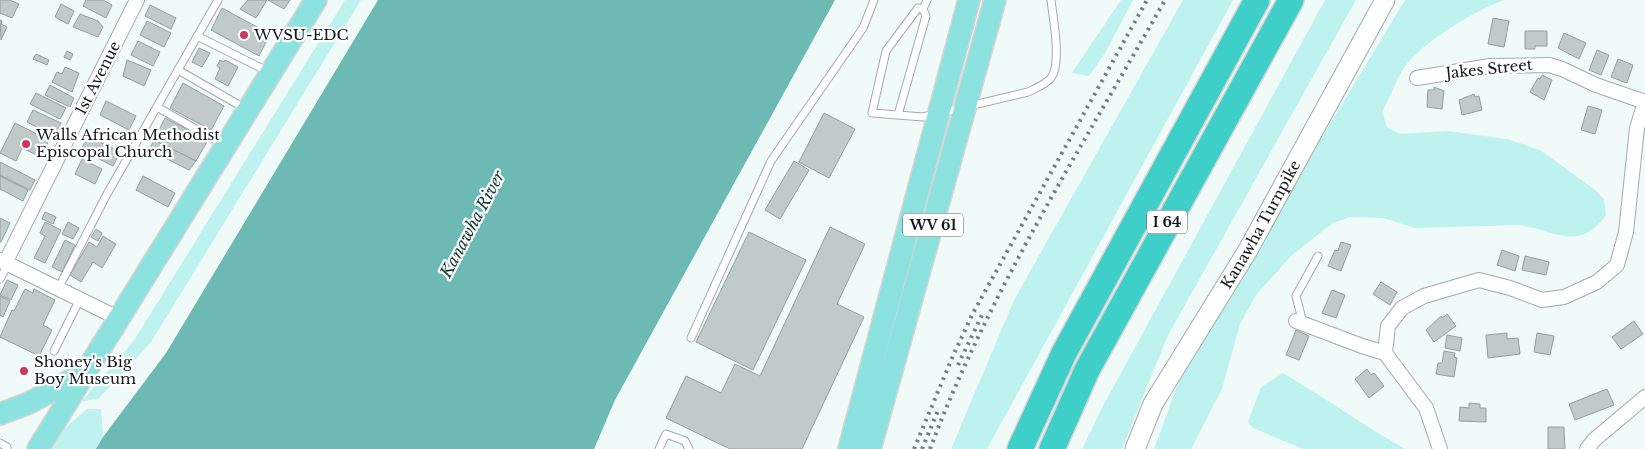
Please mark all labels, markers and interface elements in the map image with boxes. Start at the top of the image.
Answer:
place label: WVSU-EDC [253,25,349,44]
marker: WVSU-EDC [238,29,250,41]
street label: 1st Avenue [71,38,124,118]
street label: Jakes Street [1443,54,1534,83]
place label: Walls African Methodist Episcopal Church [35,125,220,161]
marker: Walls African Methodist Episcopal Church [20,138,32,150]
street label: Kanawha Turnpike [1216,157,1304,292]
water label: Kanawha River [435,167,509,282]
road number: I 64 [1147,210,1187,233]
road number: WV 61 [903,214,963,236]
place label: Shoney's Big Boy Museum [34,352,136,388]
marker: Shoney's Big Boy Museum [18,365,30,377]

